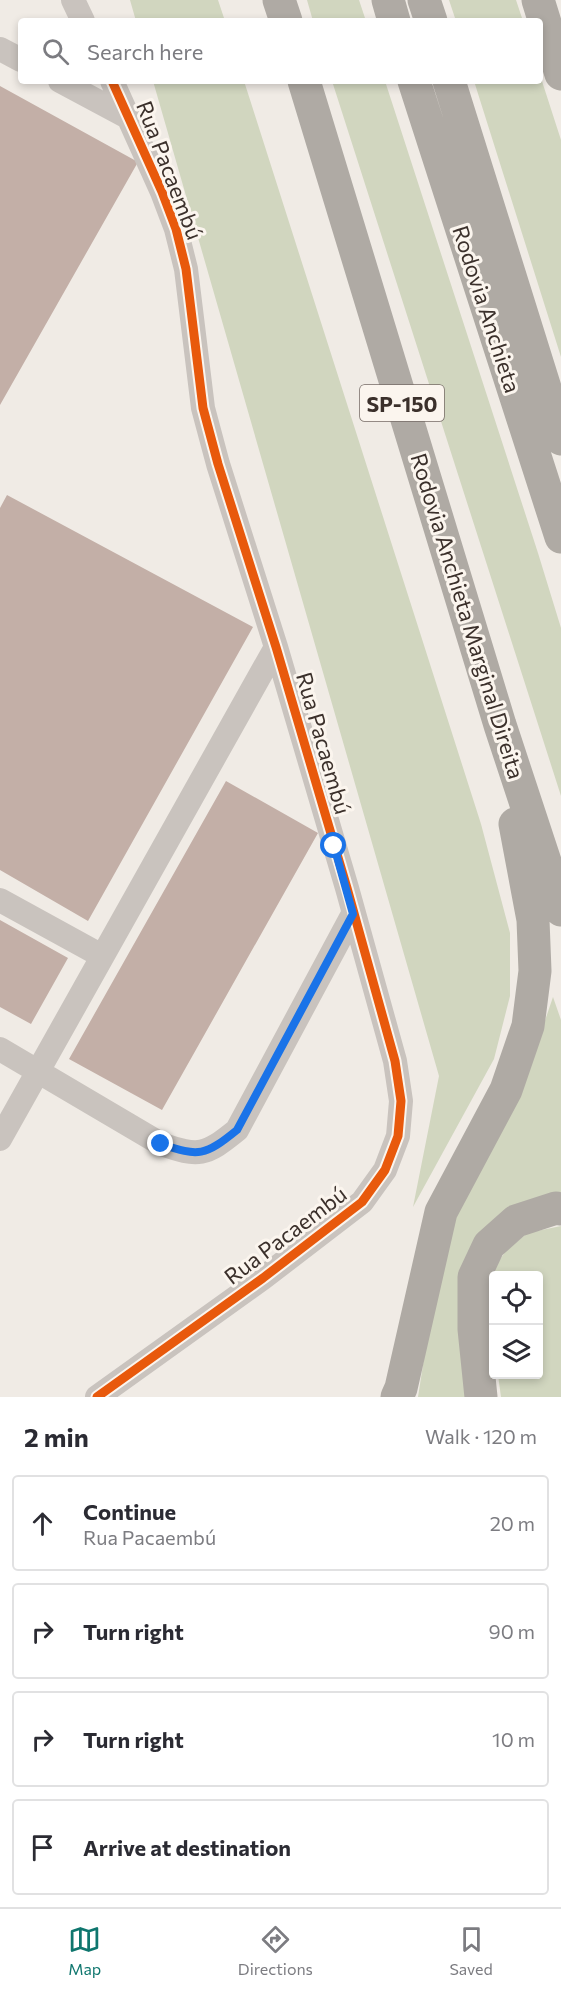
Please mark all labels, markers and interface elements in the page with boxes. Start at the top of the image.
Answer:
search box [18,18,543,84]
icon: search [39,35,72,68]
text: Search here [87,38,203,65]
street label: Rua Pacaembú [131,97,209,243]
street label: Rodovia Anchieta [447,222,527,396]
road number: SP-150 [360,385,444,421]
street label: Rodovia Anchieta Marginal Direita [406,450,530,782]
street label: Rua Pacaembú [291,669,357,817]
route start [320,832,346,858]
route end [147,1130,173,1156]
street label: Rua Pacaembú [218,1180,352,1290]
map controls [489,1271,543,1379]
button: locate [489,1271,543,1325]
button: layers [489,1325,543,1379]
text: 2 min [24,1421,89,1452]
text: Walk · 120 m [425,1424,537,1448]
text: Continue [83,1498,176,1525]
icon: ahead [26,1507,59,1540]
text: 20 m [490,1511,535,1535]
text: Rua Pacaembú [83,1525,216,1549]
icon: right [26,1615,59,1648]
text: Turn right [83,1618,184,1645]
text: 90 m [489,1619,535,1643]
icon: right [26,1723,59,1756]
text: Turn right [83,1726,184,1753]
text: 10 m [492,1727,535,1751]
icon: arrive [26,1831,59,1864]
text: Arrive at destination [83,1834,291,1861]
tab: Map [68,1923,101,1978]
tab: Directions [238,1923,313,1978]
tab: Saved [449,1923,493,1978]

